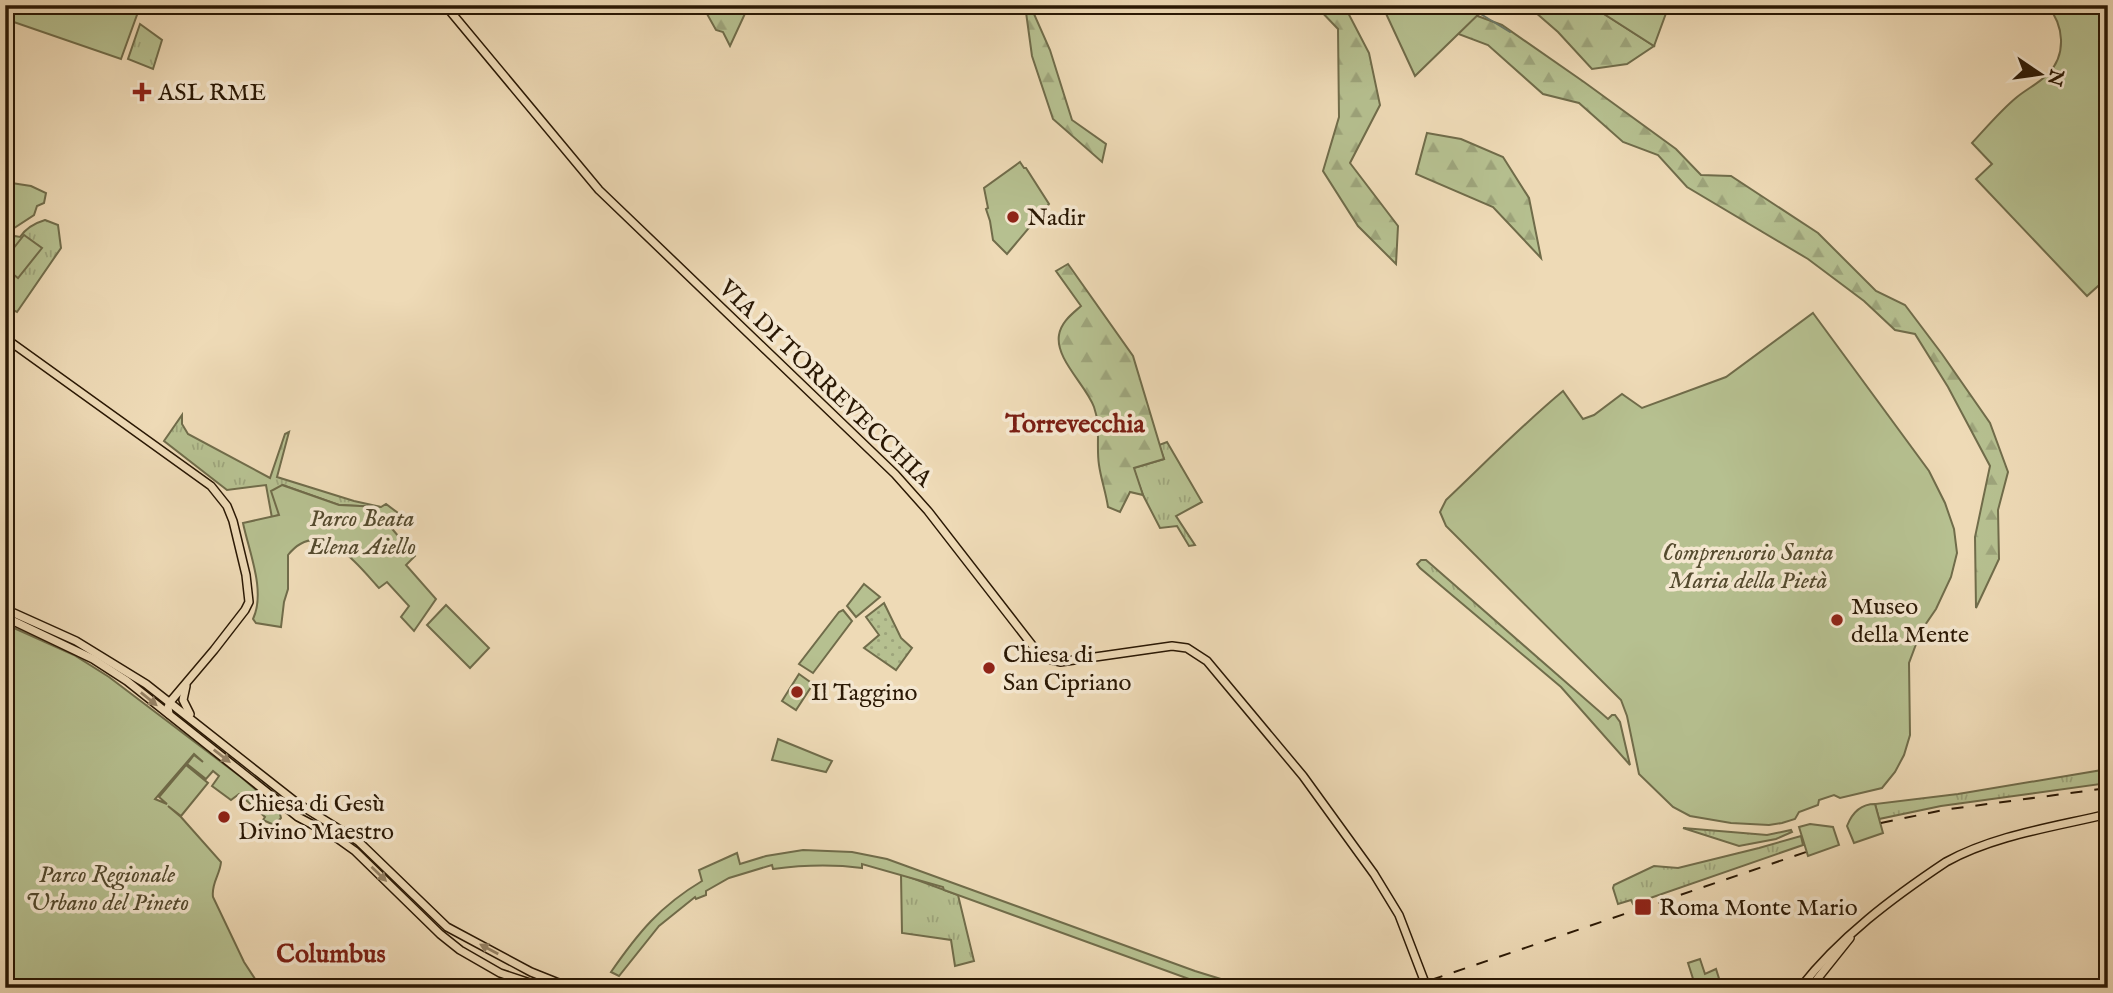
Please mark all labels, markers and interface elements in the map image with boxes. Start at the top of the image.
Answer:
north arrow [2004,38,2074,108]
text: N [2041,66,2068,89]
place label: ASL RME [157,78,266,109]
marker: ASL RME [132,82,152,102]
place label: Nadir [1027,203,1086,234]
marker: Nadir [1005,209,1021,225]
street label: VIA DI TORREVECCHIA [711,273,939,495]
district label: Torrevecchia [1004,408,1145,441]
park label: Parco Beata Elena Aiello [307,504,416,563]
park label: Comprensorio Santa Maria della Pietà [1662,538,1834,597]
place label: Museo della Mente [1851,592,1969,651]
marker: Museo della Mente [1829,612,1845,628]
place label: Chiesa di San Cipriano [1003,640,1131,699]
marker: Chiesa di San Cipriano [981,660,997,676]
place label: Il Taggino [811,678,917,709]
marker: Il Taggino [789,684,805,700]
one-way arrow [140,691,158,706]
one-way arrow [213,749,231,764]
place label: Chiesa di Gesù Divino Maestro [238,789,394,848]
marker: Chiesa di Gesù Divino Maestro [216,809,232,825]
park label: Parco Regionale Urbano del Pineto [25,860,189,919]
one-way arrow [371,866,388,883]
place label: Roma Monte Mario [1659,893,1858,924]
marker: Roma Monte Mario [1633,897,1653,917]
district label: Columbus [276,938,386,971]
one-way arrow [479,943,499,955]

